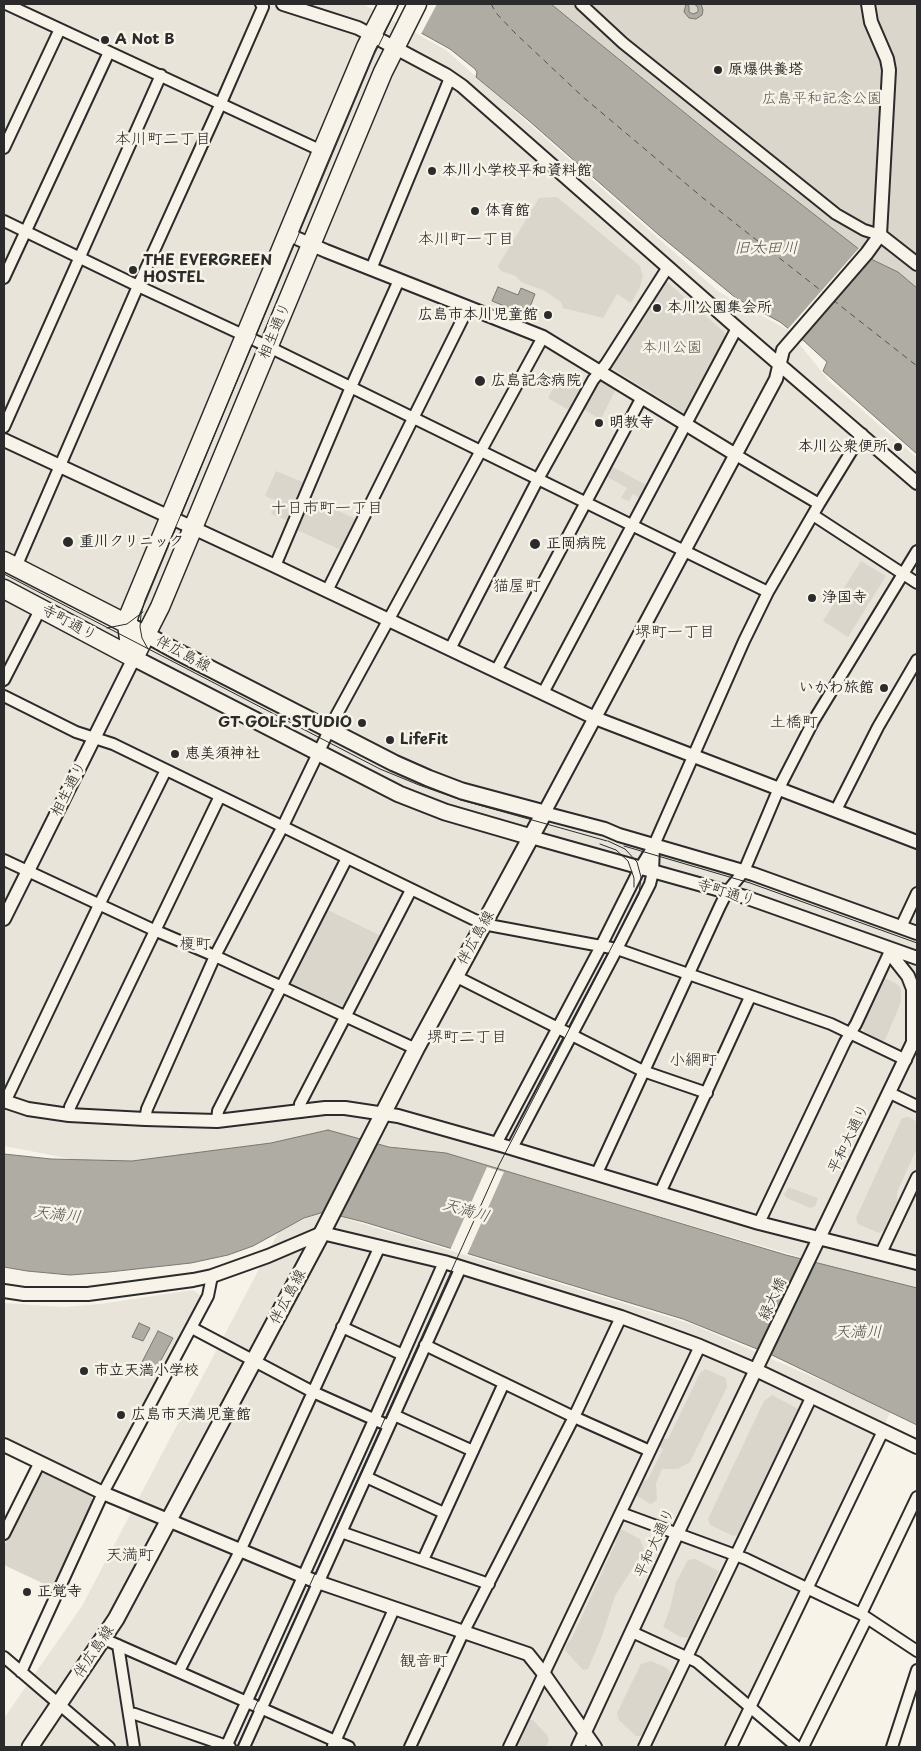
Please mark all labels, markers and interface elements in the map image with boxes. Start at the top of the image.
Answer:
place label: A Not B [115,31,175,49]
marker: A Not B [99,34,111,46]
place label: 原爆供養塔 [728,61,803,79]
marker: 原爆供養塔 [712,64,724,76]
park label: 広島平和記念公園 [762,90,882,108]
district label: 本川町二丁目 [115,130,211,150]
place label: 本川小学校平和資料館 [442,162,592,180]
marker: 本川小学校平和資料館 [426,165,438,177]
place label: 体育館 [485,202,530,220]
marker: 体育館 [469,205,481,217]
district label: 本川町一丁目 [418,230,514,250]
water label: 旧太田川 [734,239,798,259]
place label: THE EVERGREEN HOSTEL [143,252,272,287]
marker: THE EVERGREEN HOSTEL [127,264,139,276]
place label: 本川公園集会所 [667,299,772,317]
street label: 相生通り [255,300,295,362]
marker: 本川公園集会所 [651,302,663,314]
place label: 広島市本川児童館 [418,306,538,324]
marker: 広島市本川児童館 [542,309,554,321]
park label: 本川公園 [642,339,702,357]
place label: 広島記念病院 [491,372,581,390]
marker: 広島記念病院 [473,374,487,388]
place label: 明教寺 [609,414,654,432]
marker: 明教寺 [593,417,605,429]
place label: 本川公衆便所 [798,438,888,456]
marker: 本川公衆便所 [892,441,904,453]
district label: 十日市町一丁目 [271,499,383,519]
place label: 重川クリニック [79,533,184,551]
marker: 重川クリニック [61,535,75,549]
place label: 正岡病院 [546,535,606,553]
marker: 正岡病院 [528,537,542,551]
district label: 猫屋町 [493,577,541,597]
place label: 浄国寺 [822,589,867,607]
marker: 浄国寺 [806,592,818,604]
street label: 寺町通り [38,601,100,645]
district label: 堺町一丁目 [635,623,715,643]
street label: 伴広島線 [152,632,214,676]
place label: いかわ旅館 [799,679,874,697]
marker: いかわ旅館 [878,682,890,694]
district label: 土橋町 [770,713,818,733]
place label: GT GOLF STUDIO [218,714,352,732]
marker: GT GOLF STUDIO [356,717,368,729]
place label: LifeFit [400,731,448,749]
marker: LifeFit [384,734,396,746]
place label: 恵美須神社 [185,745,260,763]
marker: 恵美須神社 [169,748,181,760]
street label: 相生通り [47,758,91,820]
street label: 寺町通り [695,876,757,910]
street label: 伴広島線 [454,907,498,969]
district label: 榎町 [179,935,211,955]
district label: 堺町二丁目 [427,1028,507,1048]
district label: 小網町 [669,1051,717,1071]
street label: 平和大通り [824,1101,874,1177]
water label: 天満川 [440,1195,492,1227]
water label: 天満川 [32,1203,82,1227]
street label: 伴広島線 [266,1266,310,1328]
street label: 緑大橋 [755,1275,791,1323]
water label: 天満川 [834,1323,882,1343]
place label: 市立天満小学校 [94,1362,199,1380]
marker: 市立天満小学校 [78,1365,90,1377]
place label: 広島市天満児童館 [131,1406,251,1424]
marker: 広島市天満児童館 [115,1409,127,1421]
street label: 平和大通り [631,1505,679,1581]
district label: 天満町 [106,1546,154,1566]
place label: 正覚寺 [37,1583,82,1601]
marker: 正覚寺 [21,1586,33,1598]
street label: 伴広島線 [70,1622,118,1682]
district label: 観音町 [400,1652,448,1672]

